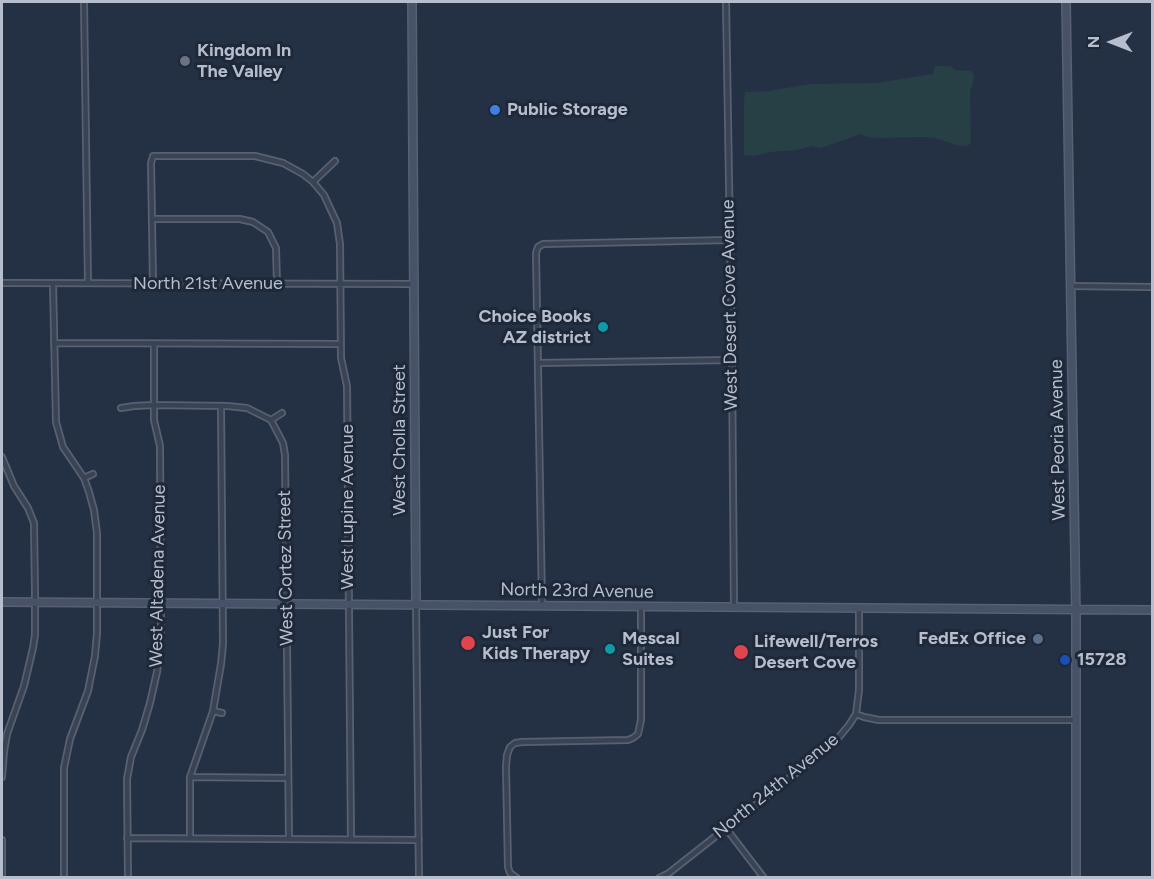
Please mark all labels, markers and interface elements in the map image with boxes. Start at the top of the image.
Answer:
north arrow [1082,12,1142,72]
text: N [1084,36,1103,48]
place label: Kingdom In The Valley [197,40,291,82]
marker: Kingdom In The Valley [178,54,192,68]
place label: Public Storage [507,99,628,121]
marker: Public Storage [488,103,502,117]
street label: West Desert Cove Avenue [717,199,743,411]
street label: North 21st Avenue [133,273,283,295]
place label: Choice Books AZ district [478,306,591,348]
marker: Choice Books AZ district [596,320,610,334]
street label: West Peoria Avenue [1046,359,1070,521]
street label: West Cholla Street [389,364,411,516]
street label: West Lupine Avenue [337,424,359,590]
street label: West Altadena Avenue [146,484,170,668]
street label: West Cortez Street [274,490,298,646]
street label: North 23rd Avenue [500,579,654,603]
place label: Just For Kids Therapy [482,622,590,664]
place label: Mescal Suites [622,628,680,670]
place label: FedEx Office [918,628,1026,650]
place label: Lifewell/Terros Desert Cove [754,631,878,674]
marker: FedEx Office [1031,632,1045,646]
marker: Just For Kids Therapy [459,634,477,652]
marker: Mescal Suites [603,642,617,656]
marker: Lifewell/Terros Desert Cove [732,643,750,661]
place label: 15728 [1077,649,1126,671]
marker: 15728 [1058,653,1072,667]
street label: North 24th Avenue [709,729,843,843]

